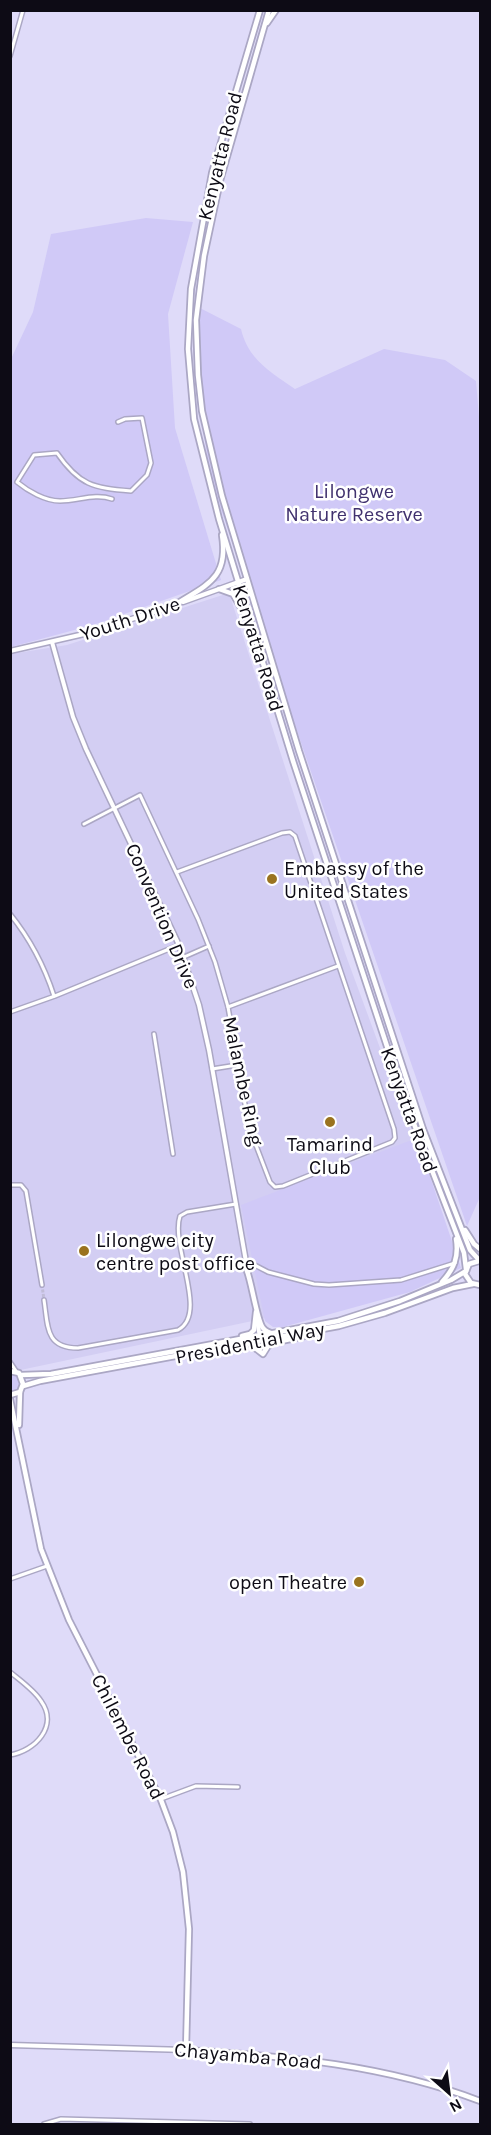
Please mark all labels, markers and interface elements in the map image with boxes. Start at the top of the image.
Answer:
street label: Kenyatta Road [193,89,247,223]
park label: Lilongwe Nature Reserve [285,480,423,526]
street label: Kenyatta Road [228,582,288,714]
street label: Youth Drive [77,592,183,646]
street label: Convention Drive [121,840,203,992]
place label: Embassy of the United States [284,857,424,903]
marker: Embassy of the United States [265,872,279,886]
street label: Malambe Ring [218,1014,268,1148]
street label: Kenyatta Road [376,1044,442,1176]
marker: Tamarind Club [323,1115,337,1129]
place label: Tamarind Club [287,1133,373,1179]
place label: Lilongwe city centre post office [96,1229,255,1275]
marker: Lilongwe city centre post office [77,1244,91,1258]
street label: Presidential Way [173,1317,327,1369]
place label: open Theatre [229,1571,347,1594]
marker: open Theatre [352,1575,366,1589]
street label: Chilembe Road [86,1670,170,1804]
street label: Chayamba Road [173,2038,323,2074]
north arrow [419,2063,479,2123]
text: N [446,2095,465,2117]

